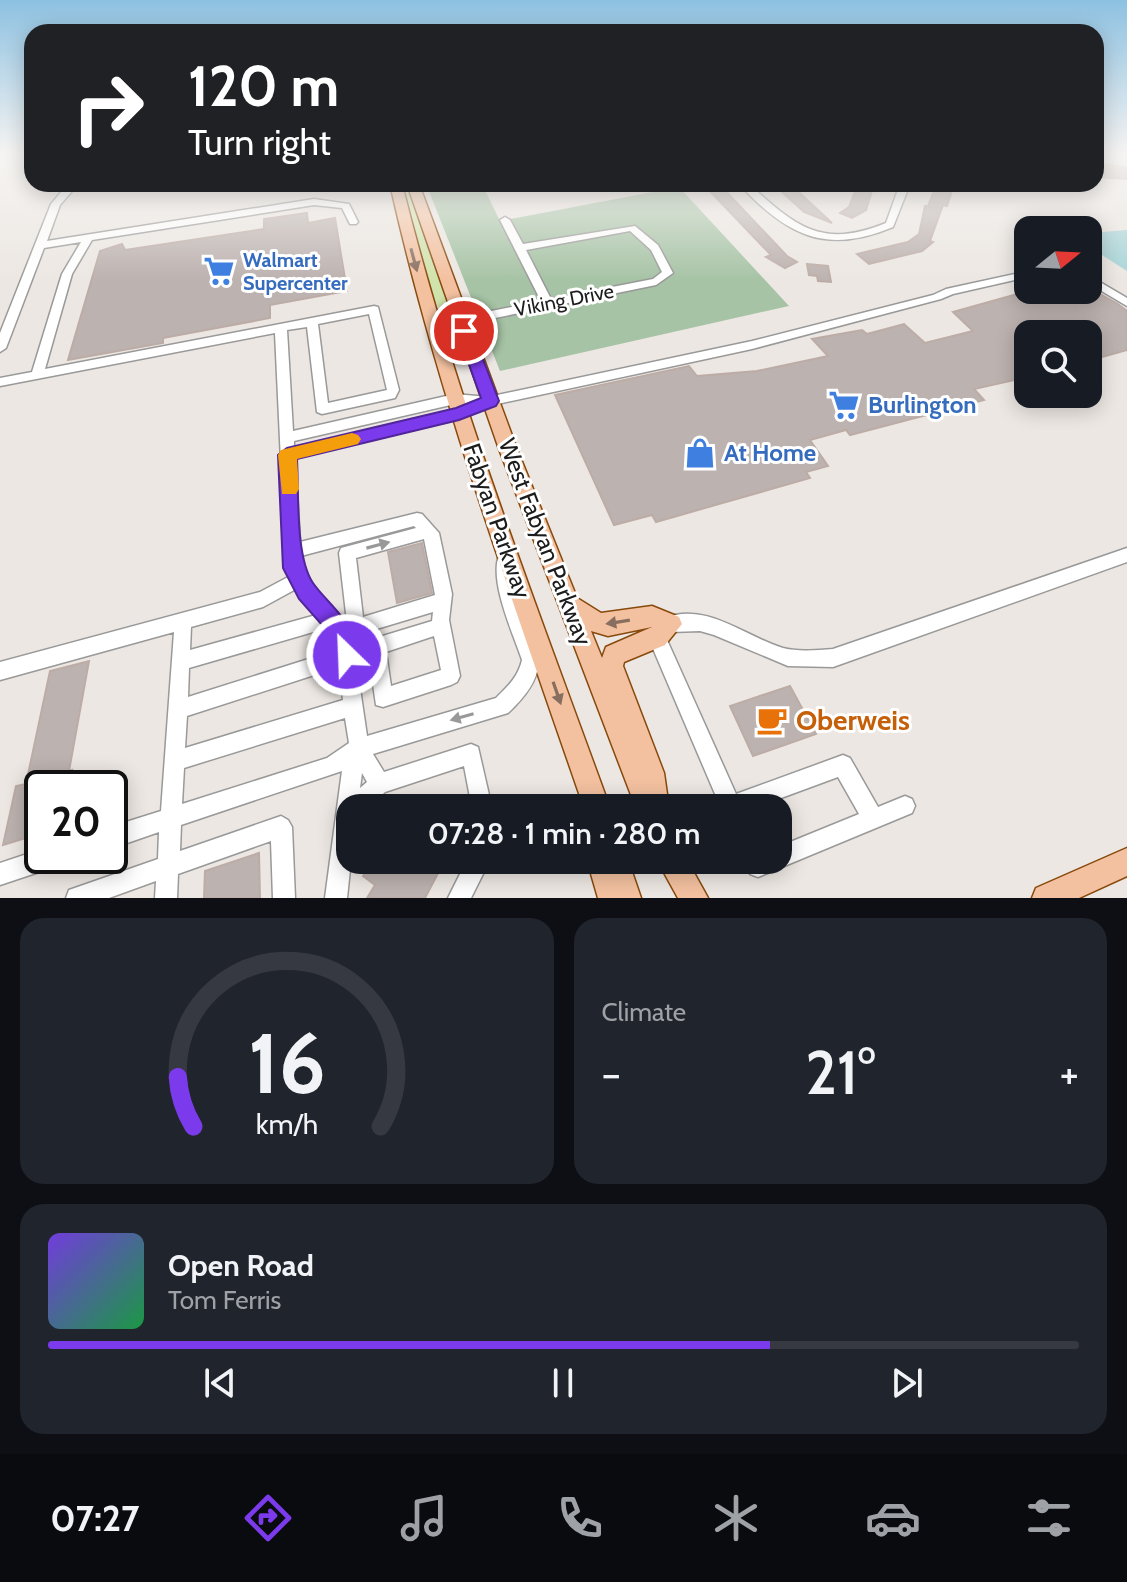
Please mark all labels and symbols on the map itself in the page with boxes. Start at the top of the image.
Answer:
north arrow [1014,216,1102,304]
place label: Walmart Supercenter [243,248,348,295]
one-way arrow [408,248,420,273]
supermarket icon: Walmart Supercenter [202,254,236,288]
street label: Viking Drive [512,279,616,321]
pin [430,297,498,365]
supermarket icon: Burlington [827,388,861,422]
place label: Burlington [868,390,977,419]
street label: West Fabyan Parkway [493,434,598,649]
shop icon: At Home [683,436,717,470]
place label: At Home [724,438,816,467]
street label: Fabyan Parkway [457,440,538,602]
one-way arrow [365,538,390,550]
position arrow [305,613,389,697]
one-way arrow [606,617,631,629]
one-way arrow [551,681,563,705]
cafe icon: Oberweis [755,703,789,737]
place label: Oberweis [796,703,910,737]
one-way arrow [449,711,473,724]
speed limit sign: 20 [24,770,128,874]

